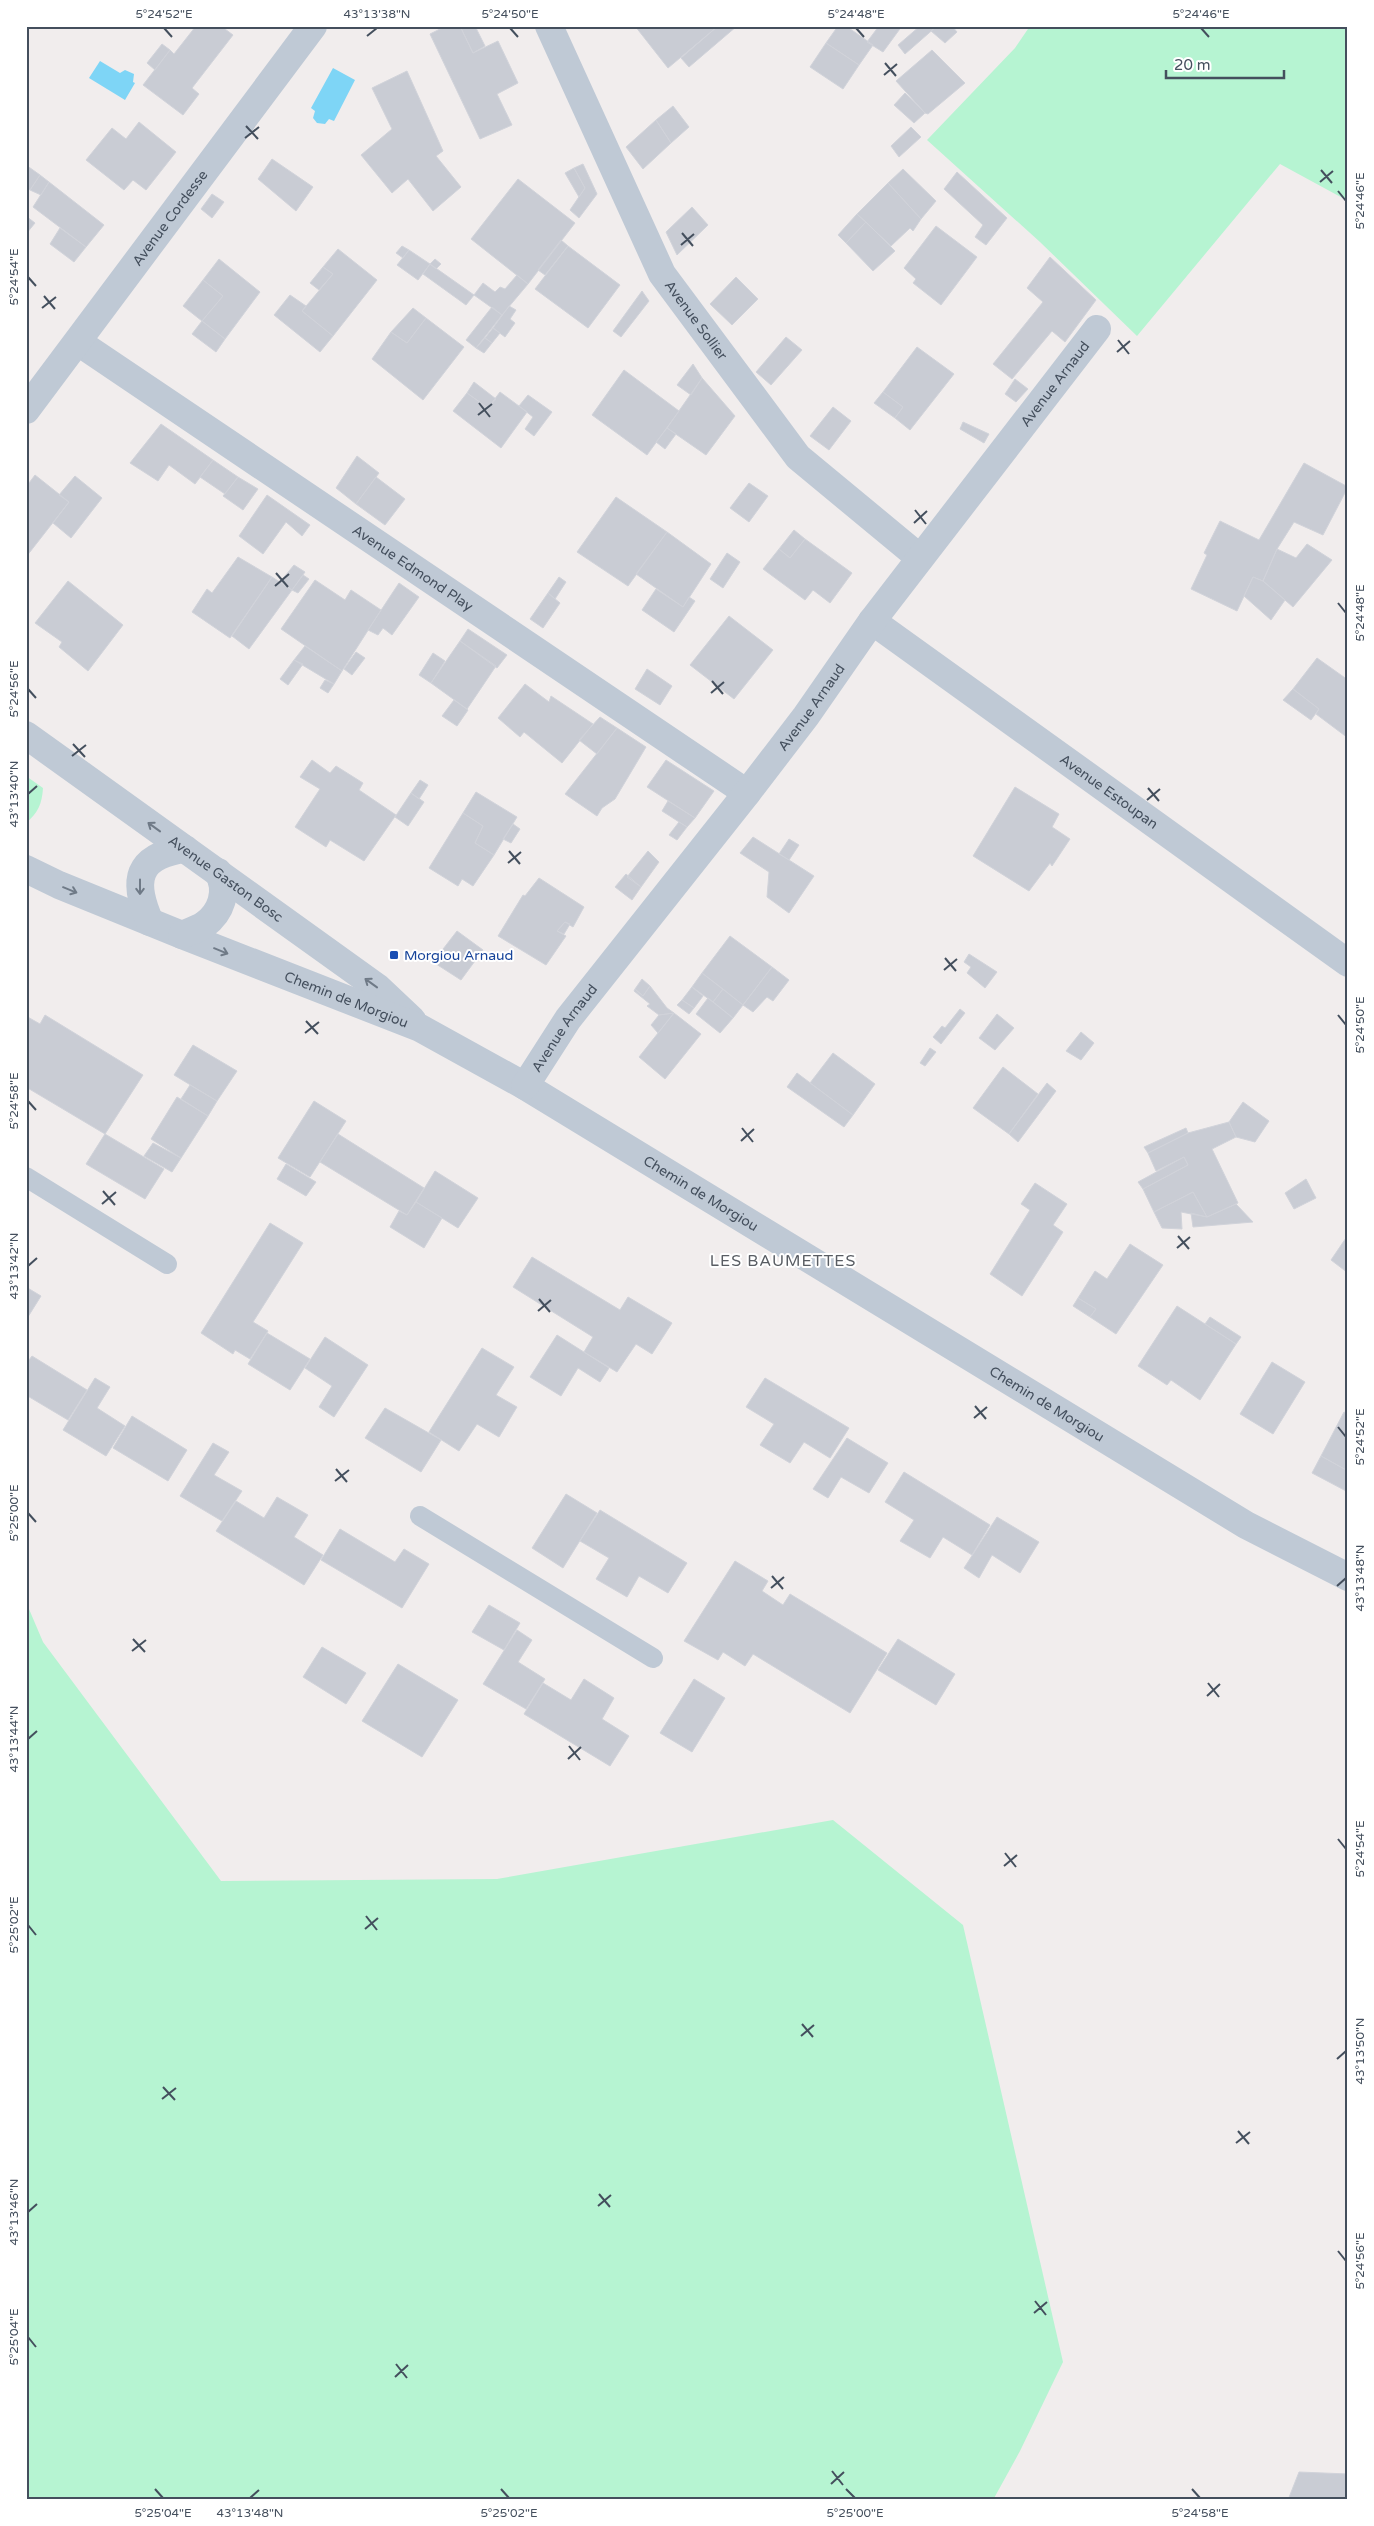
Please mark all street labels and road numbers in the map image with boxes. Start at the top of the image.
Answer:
street label: Avenue Cordesse [129,167,211,269]
street label: Avenue Sollier [661,277,731,364]
street label: Avenue Arnaud [1017,338,1093,430]
street label: Avenue Edmond Play [349,522,477,615]
street label: Avenue Arnaud [774,661,849,754]
street label: Avenue Estoupan [1056,751,1161,833]
street label: Avenue Gaston Bosc [165,832,286,926]
street label: Chemin de Morgiou [282,968,411,1032]
street label: Avenue Arnaud [528,981,601,1075]
street label: Chemin de Morgiou [640,1152,761,1235]
street label: Chemin de Morgiou [986,1363,1107,1446]

